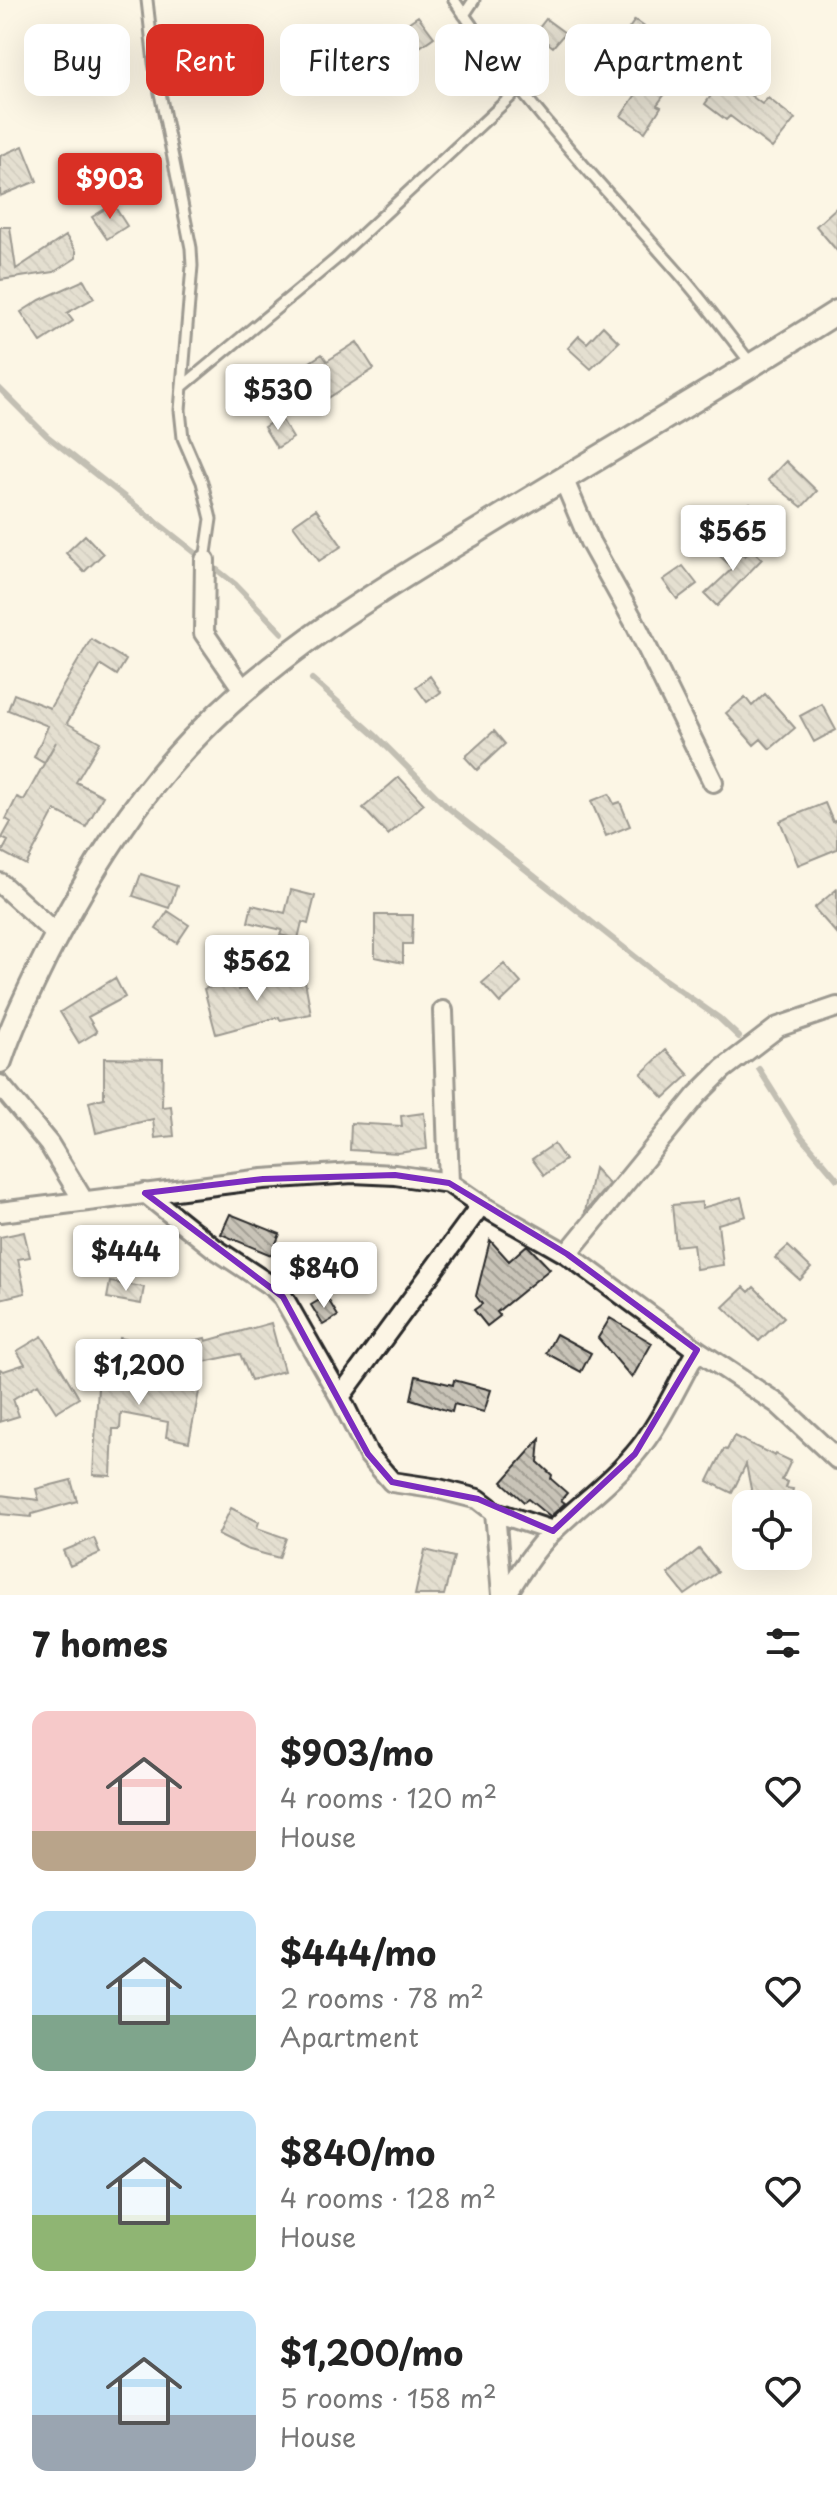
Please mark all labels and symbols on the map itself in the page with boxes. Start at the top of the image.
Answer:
pin: $903 [63,153,157,221]
pin: $530 [231,364,325,432]
pin: $565 [686,505,780,573]
pin: $562 [210,935,304,1003]
pin: $444 [79,1225,173,1293]
pin: $840 [277,1242,371,1310]
pin: $1,200 [74,1339,204,1407]

